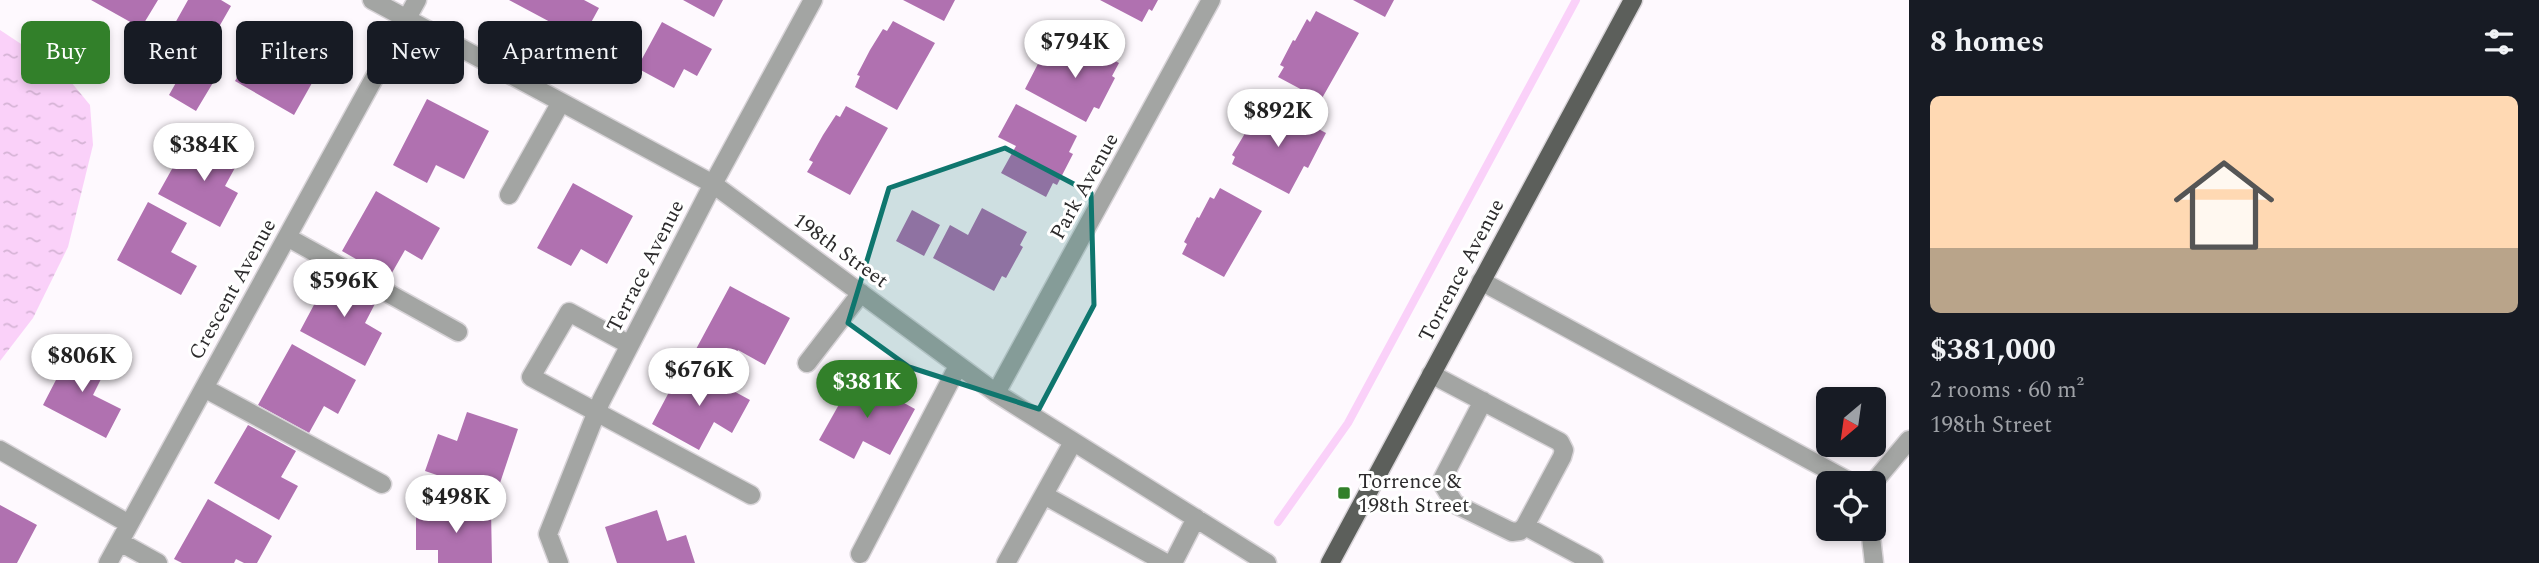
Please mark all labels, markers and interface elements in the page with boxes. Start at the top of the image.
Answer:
text: 8 homes [1930,19,2044,65]
pin: $794K [1026,20,1124,80]
chip: Buy [21,21,110,84]
chip: Rent [124,21,222,84]
chip: Filters [236,21,353,84]
chip: New [367,21,464,84]
chip: Apartment [478,21,642,84]
icon: filters [2480,23,2518,61]
text: $794K [1040,25,1110,60]
pin: $892K [1229,90,1327,149]
text: $892K [1243,94,1313,129]
pin: $384K [155,124,253,183]
street label: Park Avenue [1042,127,1127,246]
text: $384K [169,128,239,163]
icon: home [2161,142,2287,268]
street label: Torrence Avenue [1411,193,1513,348]
street label: Terrace Avenue [599,194,693,338]
street label: 198th Street [786,205,895,297]
street label: Crescent Avenue [181,213,285,366]
pin: $596K [295,260,393,319]
text: $596K [309,264,379,299]
text: $381,000 [1930,327,2056,373]
pin: $806K [33,334,131,394]
text: $806K [47,339,117,374]
pin: $676K [650,348,748,408]
text: $676K [664,353,734,388]
pin: $381K [818,360,916,420]
text: $381K [832,365,902,400]
text: 2 rooms · 60 m² [1930,373,2084,408]
north arrow [1816,387,1886,457]
map controls [1816,387,1886,541]
text: 198th Street [1930,408,2052,443]
place label: Torrence & 198th Street [1358,466,1470,522]
button: locate [1816,471,1886,541]
pin: $498K [407,476,505,535]
text: $498K [421,480,491,515]
marker: Torrence & 198th Street [1336,485,1352,501]

